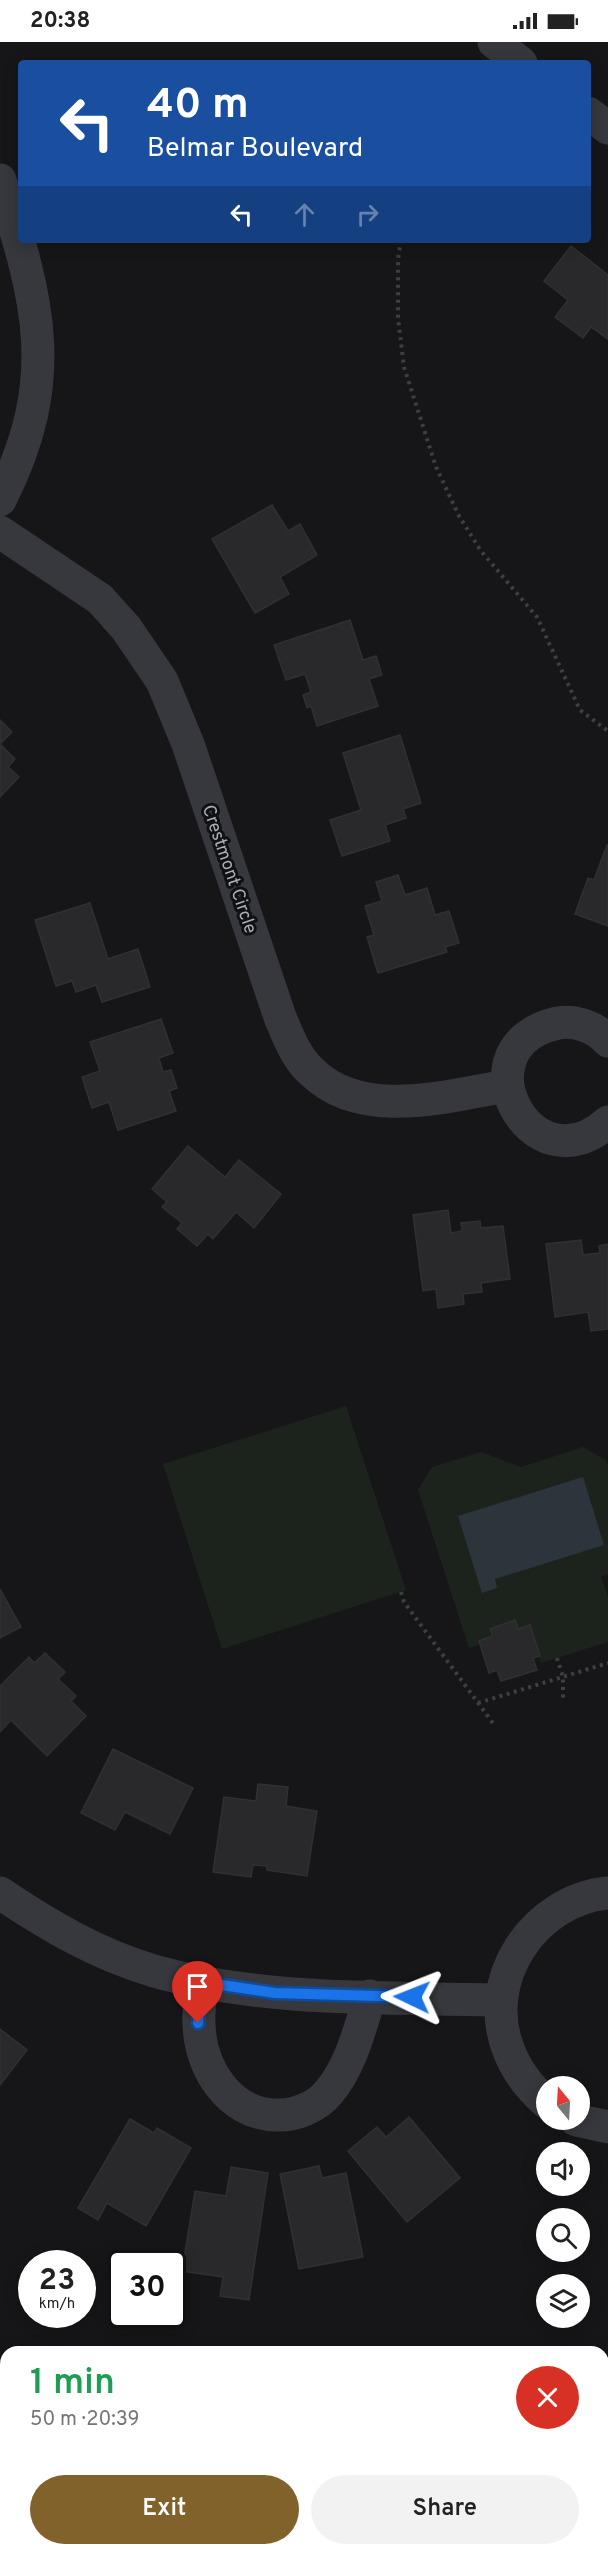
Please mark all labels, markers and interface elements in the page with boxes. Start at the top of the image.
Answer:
text: 20:38 [30,8,90,35]
text: 40 m [147,80,249,133]
icon: left [48,84,126,162]
text: Belmar Boulevard [147,132,363,166]
icon: left [225,198,258,231]
icon: ahead [288,198,321,231]
icon: right [351,198,384,231]
street label: Crestmont Circle [196,802,261,937]
pin [172,1961,223,2023]
position arrow [380,1965,444,2029]
icon: arrive [181,1970,214,2003]
north arrow [536,2076,590,2130]
map controls [536,2076,590,2328]
button: sound [536,2142,590,2196]
button: search [536,2208,590,2262]
speed limit sign: 30 [108,2250,186,2328]
text: 23 [39,2263,75,2300]
button: layers [536,2274,590,2328]
text: km/h [39,2295,75,2314]
text: 1 min [30,2361,115,2407]
button: close [516,2366,579,2429]
text: 50 m · 20:39 [30,2407,139,2433]
button: Exit [30,2475,299,2544]
button: Share [311,2475,579,2544]

